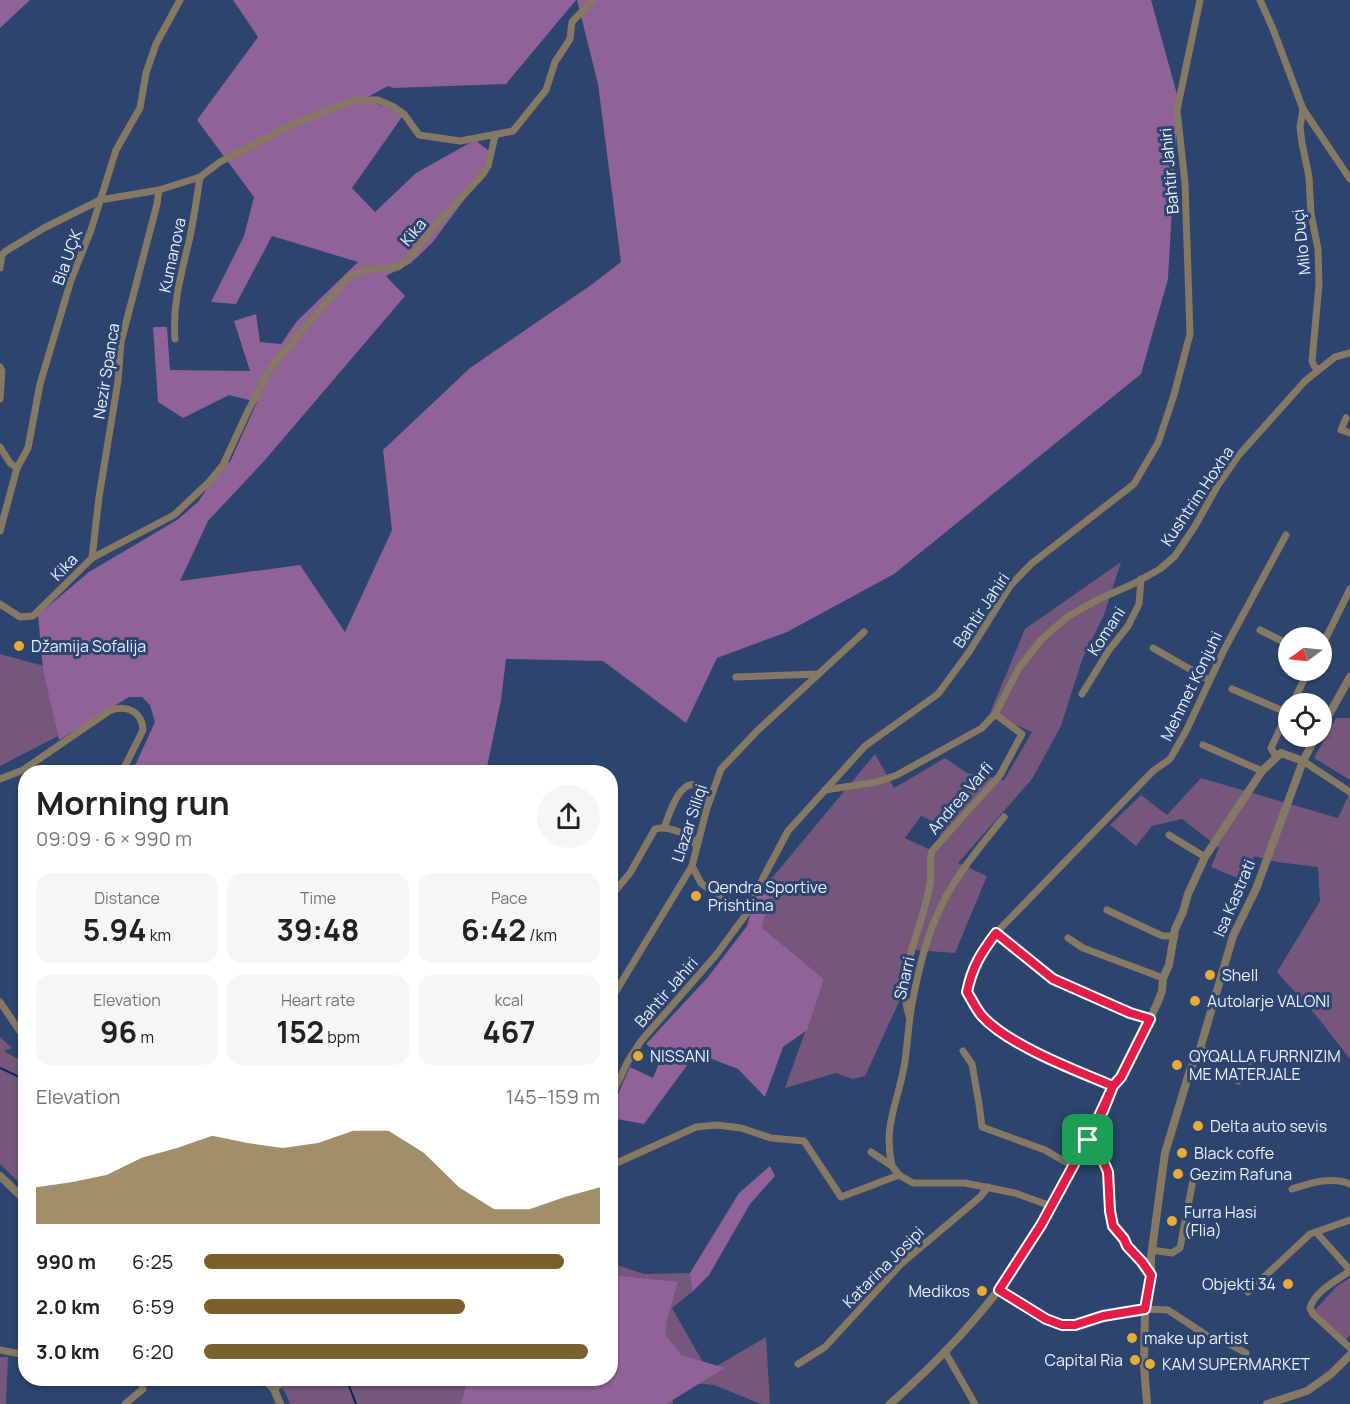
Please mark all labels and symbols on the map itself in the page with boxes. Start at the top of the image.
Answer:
street label: Bahtir Jahiri [1154,127,1184,215]
street label: Milo Duçi [1287,208,1315,276]
street label: Kika [395,213,431,251]
street label: Kumanova [153,216,191,294]
street label: Bia UÇK [47,226,87,288]
street label: Nezir Spanca [88,321,124,421]
street label: Kushtrim Hoxha [1155,442,1239,550]
street label: Kika [46,549,82,585]
street label: Bahtir Jahiri [948,568,1014,652]
street label: Komani [1082,602,1130,660]
north arrow [1278,627,1332,681]
street label: Mehmet Konjuhi [1155,628,1227,744]
place label: Džamija Sofalija [31,635,146,657]
marker: Džamija Sofalija [12,639,26,653]
street label: Andrea Varfi [922,757,998,839]
street label: Llazar Siliqi [666,781,712,865]
street label: Isa Kastrati [1208,856,1260,940]
place label: Qendra Sportive Prishtina [708,876,827,916]
marker: Qendra Sportive Prishtina [689,889,703,903]
street label: Bahtir Jahiri [629,952,703,1032]
street label: Sharri [888,954,920,1002]
place label: Shell [1222,964,1258,986]
marker: Shell [1203,968,1217,982]
place label: Autolarje VALONI [1207,990,1330,1012]
marker: Autolarje VALONI [1188,994,1202,1008]
place label: NISSANI [650,1045,709,1067]
place label: QYQALLA FURRNIZIM ME MATERJALE [1189,1045,1341,1085]
marker: NISSANI [631,1049,645,1063]
marker: QYQALLA FURRNIZIM ME MATERJALE [1170,1058,1184,1072]
pin [1062,1114,1113,1165]
place label: Delta auto sevis [1210,1115,1327,1137]
marker: Delta auto sevis [1191,1119,1205,1133]
place label: Black coffe [1194,1142,1274,1164]
marker: Black coffe [1175,1146,1189,1160]
place label: Gezim Rafuna [1190,1163,1292,1185]
marker: Gezim Rafuna [1171,1167,1185,1181]
place label: Furra Hasi (Flia) [1184,1201,1257,1241]
marker: Furra Hasi (Flia) [1165,1214,1179,1228]
street label: Katarina Josipi [837,1221,929,1313]
place label: Objekti 34 [1202,1273,1276,1295]
marker: Objekti 34 [1281,1277,1295,1291]
place label: Medikos [908,1280,970,1302]
marker: Medikos [975,1284,989,1298]
place label: make up artist [1144,1327,1249,1349]
marker: make up artist [1125,1331,1139,1345]
place label: Capital Ria [1045,1349,1123,1371]
marker: Capital Ria [1128,1353,1142,1367]
place label: KAM SUPERMARKET [1162,1353,1311,1375]
marker: KAM SUPERMARKET [1143,1357,1157,1371]

